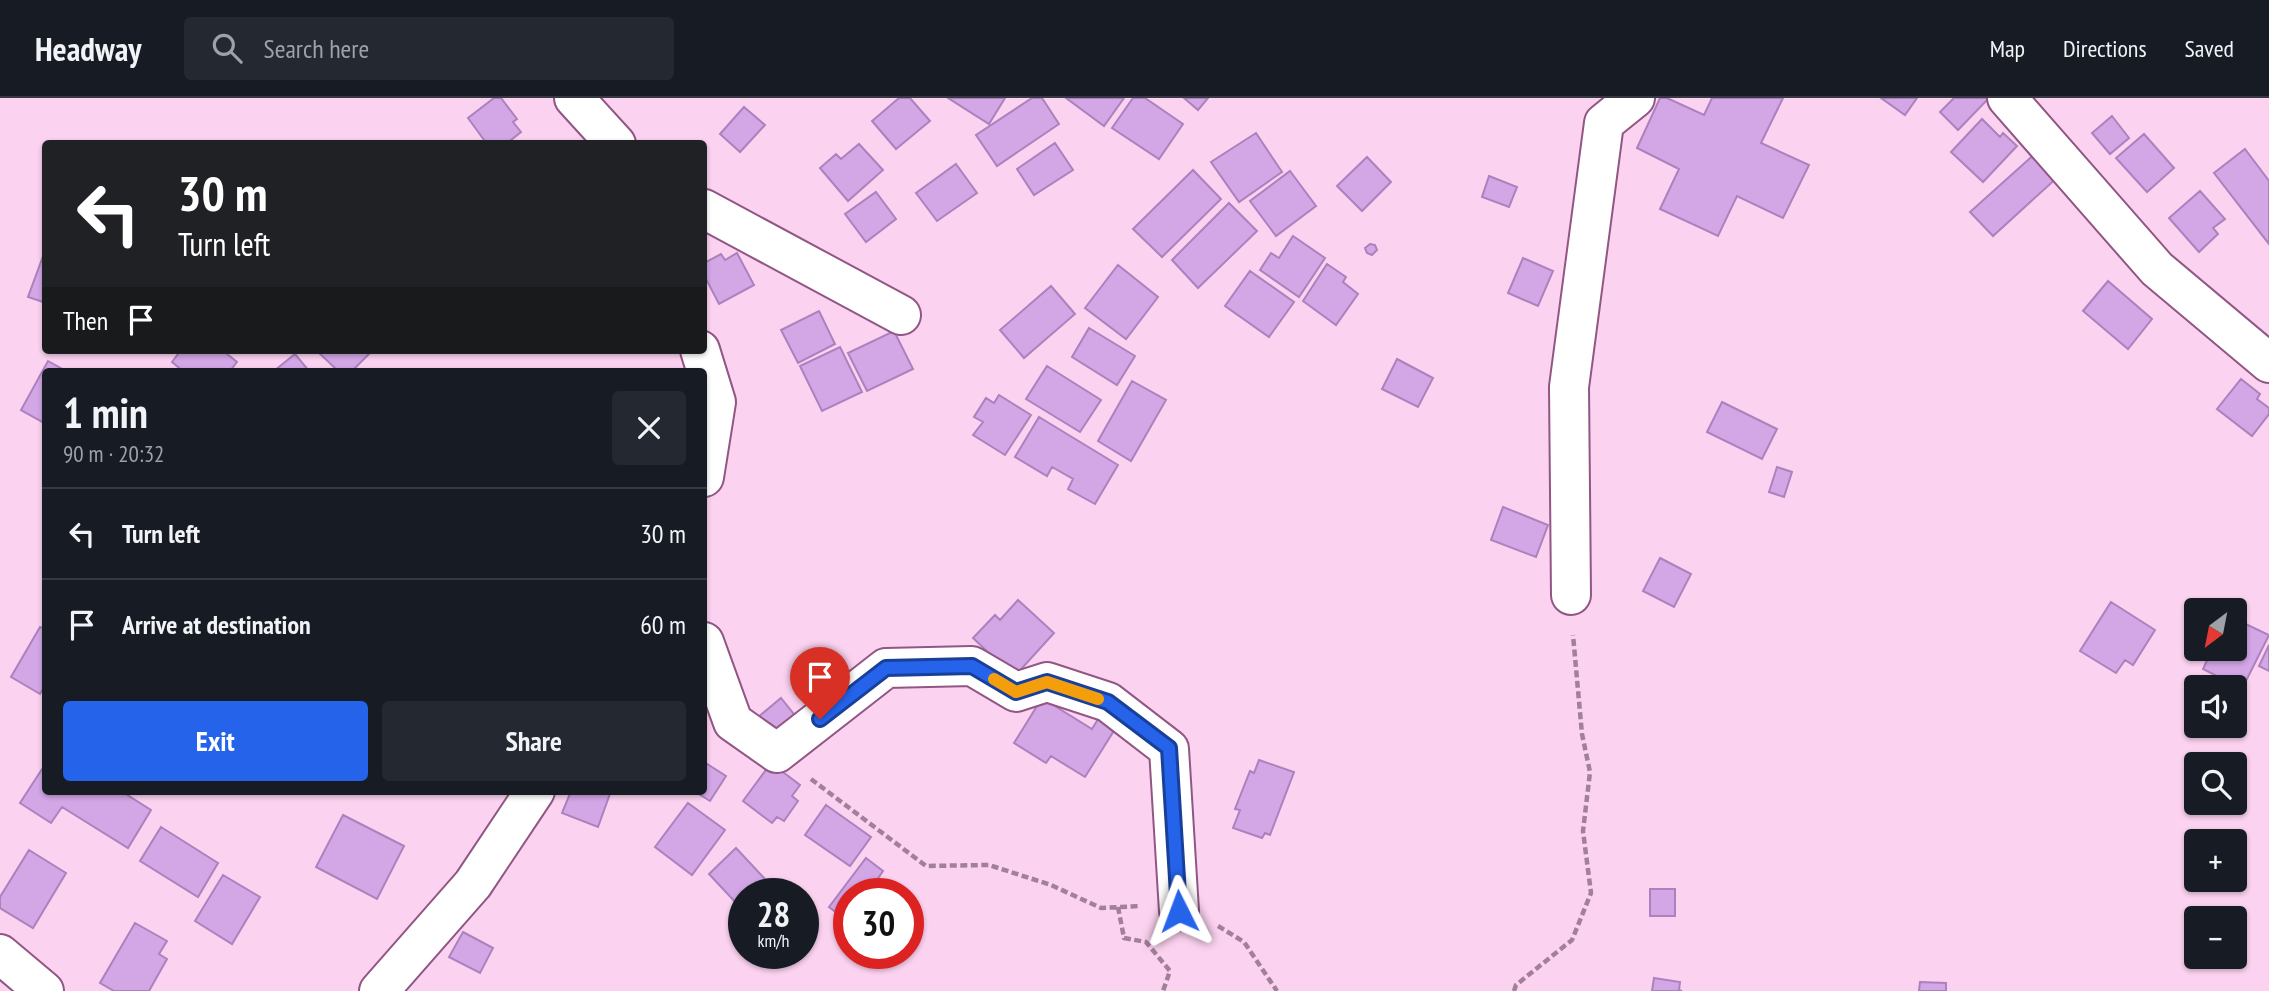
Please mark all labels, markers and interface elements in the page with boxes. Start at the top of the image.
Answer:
search box [184,17,674,80]
text: Headway [35,27,142,70]
icon: search [208,29,246,67]
text: Search here [264,32,369,65]
text: Map [1990,33,2025,64]
text: Directions [2063,33,2147,64]
text: Saved [2185,33,2234,64]
text: 30 m [178,161,267,225]
icon: left [63,168,154,259]
text: Turn left [178,223,270,265]
icon: arrive [122,301,160,339]
text: Then [63,304,108,337]
text: 1 min [63,385,148,440]
button: close [612,391,686,465]
text: 90 m · 20:32 [63,439,164,468]
icon: left [63,515,101,553]
text: Turn left [122,517,200,550]
text: 30 m [640,517,686,550]
north arrow [2184,598,2247,662]
map controls [2184,598,2247,969]
icon: arrive [63,606,101,644]
text: Arrive at destination [122,608,311,641]
text: 60 m [640,608,686,641]
pin [790,647,850,719]
icon: arrive [801,658,839,696]
button: sound [2184,675,2247,738]
button: Exit [63,701,368,781]
button: Share [382,701,686,781]
button: search [2184,752,2247,815]
button: + [2184,829,2247,892]
position arrow [1142,874,1216,948]
speed limit sign: 30 [833,878,924,969]
text: 28 [757,891,790,937]
button: − [2184,906,2247,969]
text: km/h [758,929,789,952]

